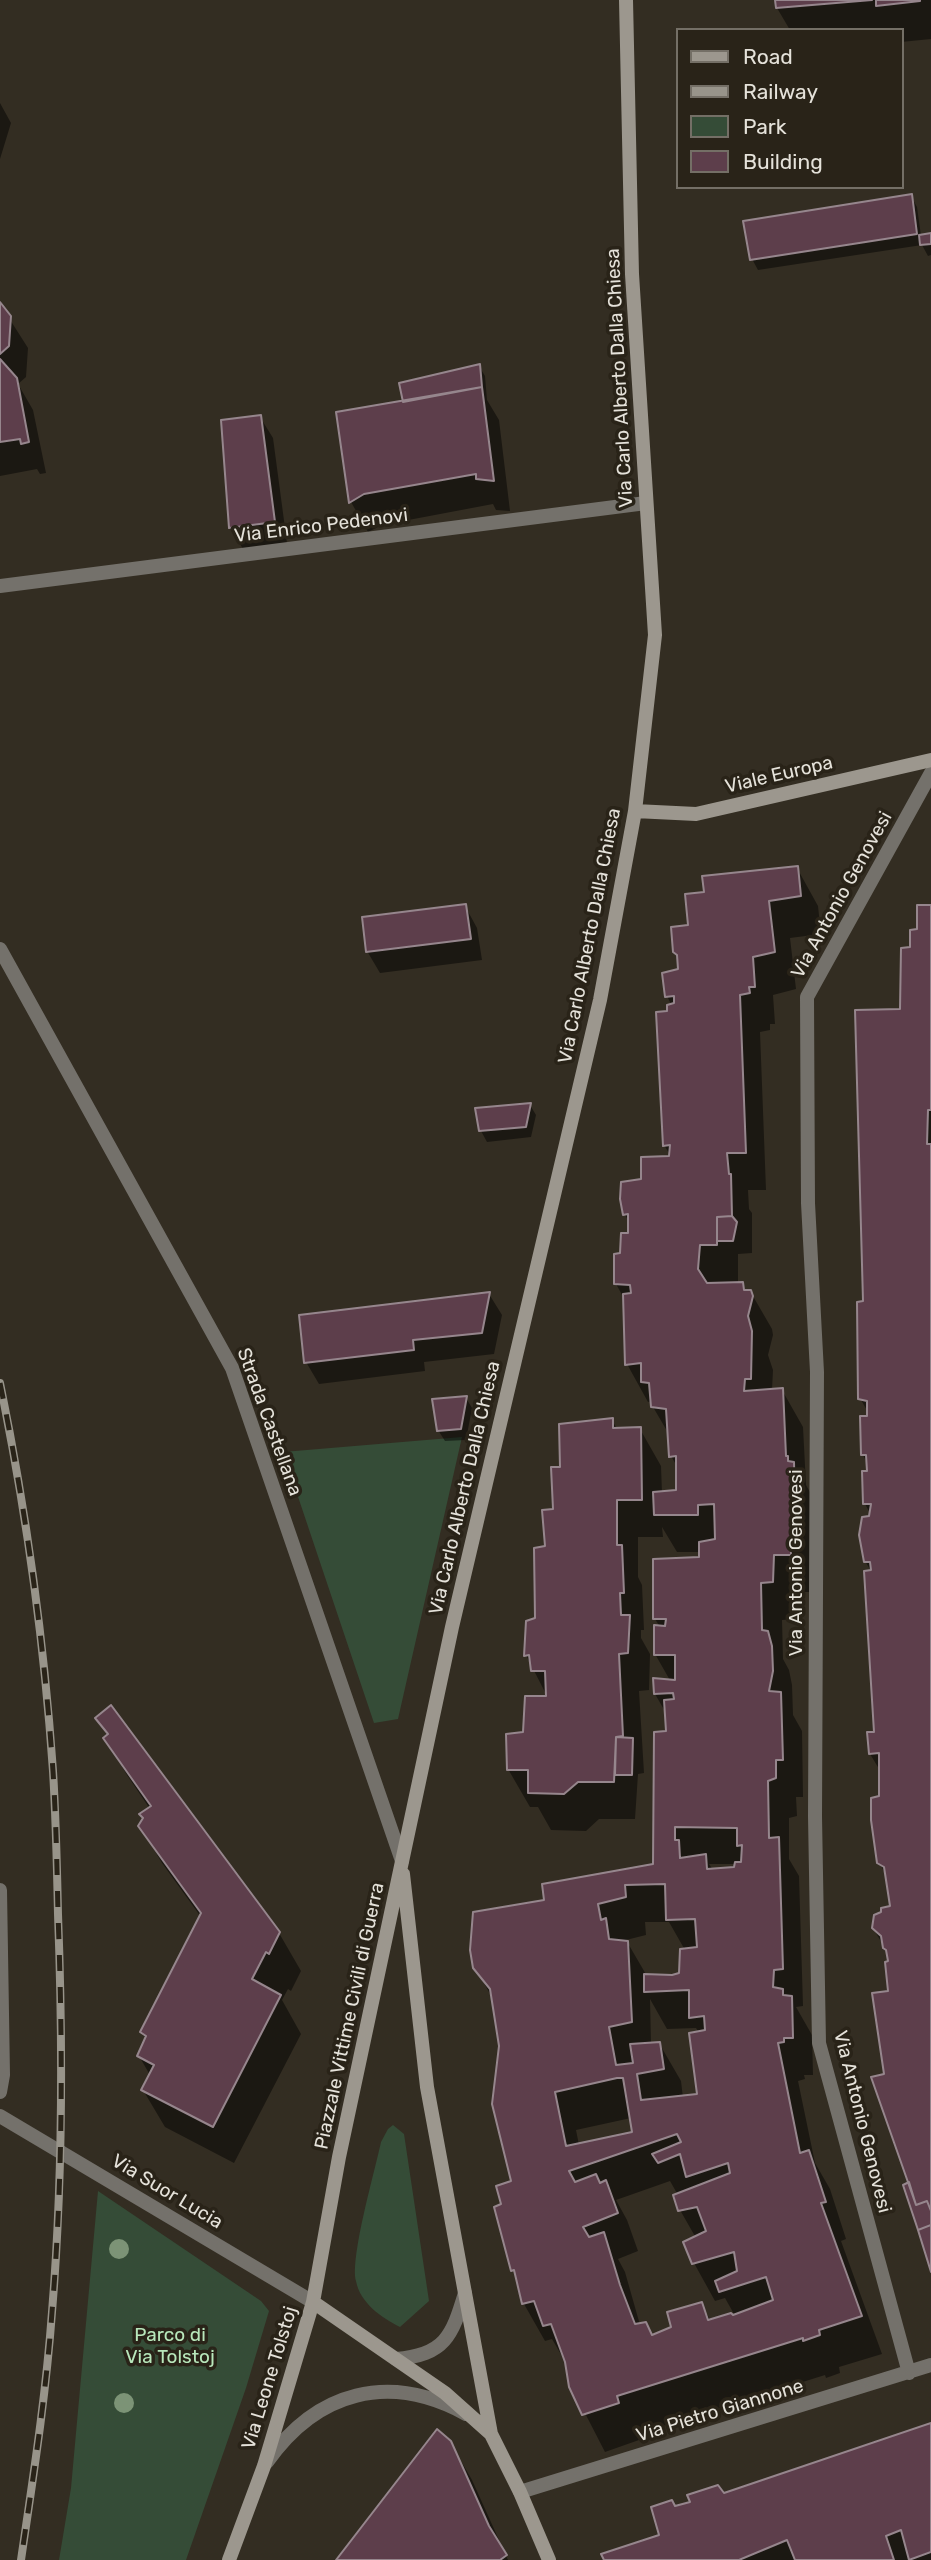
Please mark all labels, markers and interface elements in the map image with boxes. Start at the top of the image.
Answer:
legend [676,28,903,189]
text: Road [743,44,793,69]
text: Railway [743,79,818,104]
text: Park [743,114,787,139]
text: Building [743,149,823,174]
street label: Via Carlo Alberto Dalla Chiesa [602,248,638,508]
street label: Via Enrico Pedenovi [233,504,409,548]
street label: Viale Europa [723,752,835,798]
street label: Via Carlo Alberto Dalla Chiesa [554,806,626,1066]
street label: Via Antonio Genovesi [787,808,897,982]
street label: Strada Castellana [232,1345,306,1499]
street label: Via Carlo Alberto Dalla Chiesa [425,1359,505,1617]
street label: Via Antonio Genovesi [786,1470,808,1656]
street label: Piazzale Vittime Civili di Guerra [311,1880,389,2152]
street label: Via Antonio Genovesi [828,2029,896,2215]
street label: Via Suor Lucia [107,2150,227,2234]
street label: Via Leone Tolstoj [237,2304,303,2452]
park label: Parco di Via Tolstoj [125,2325,215,2369]
street label: Via Pietro Giannone [634,2375,806,2447]

